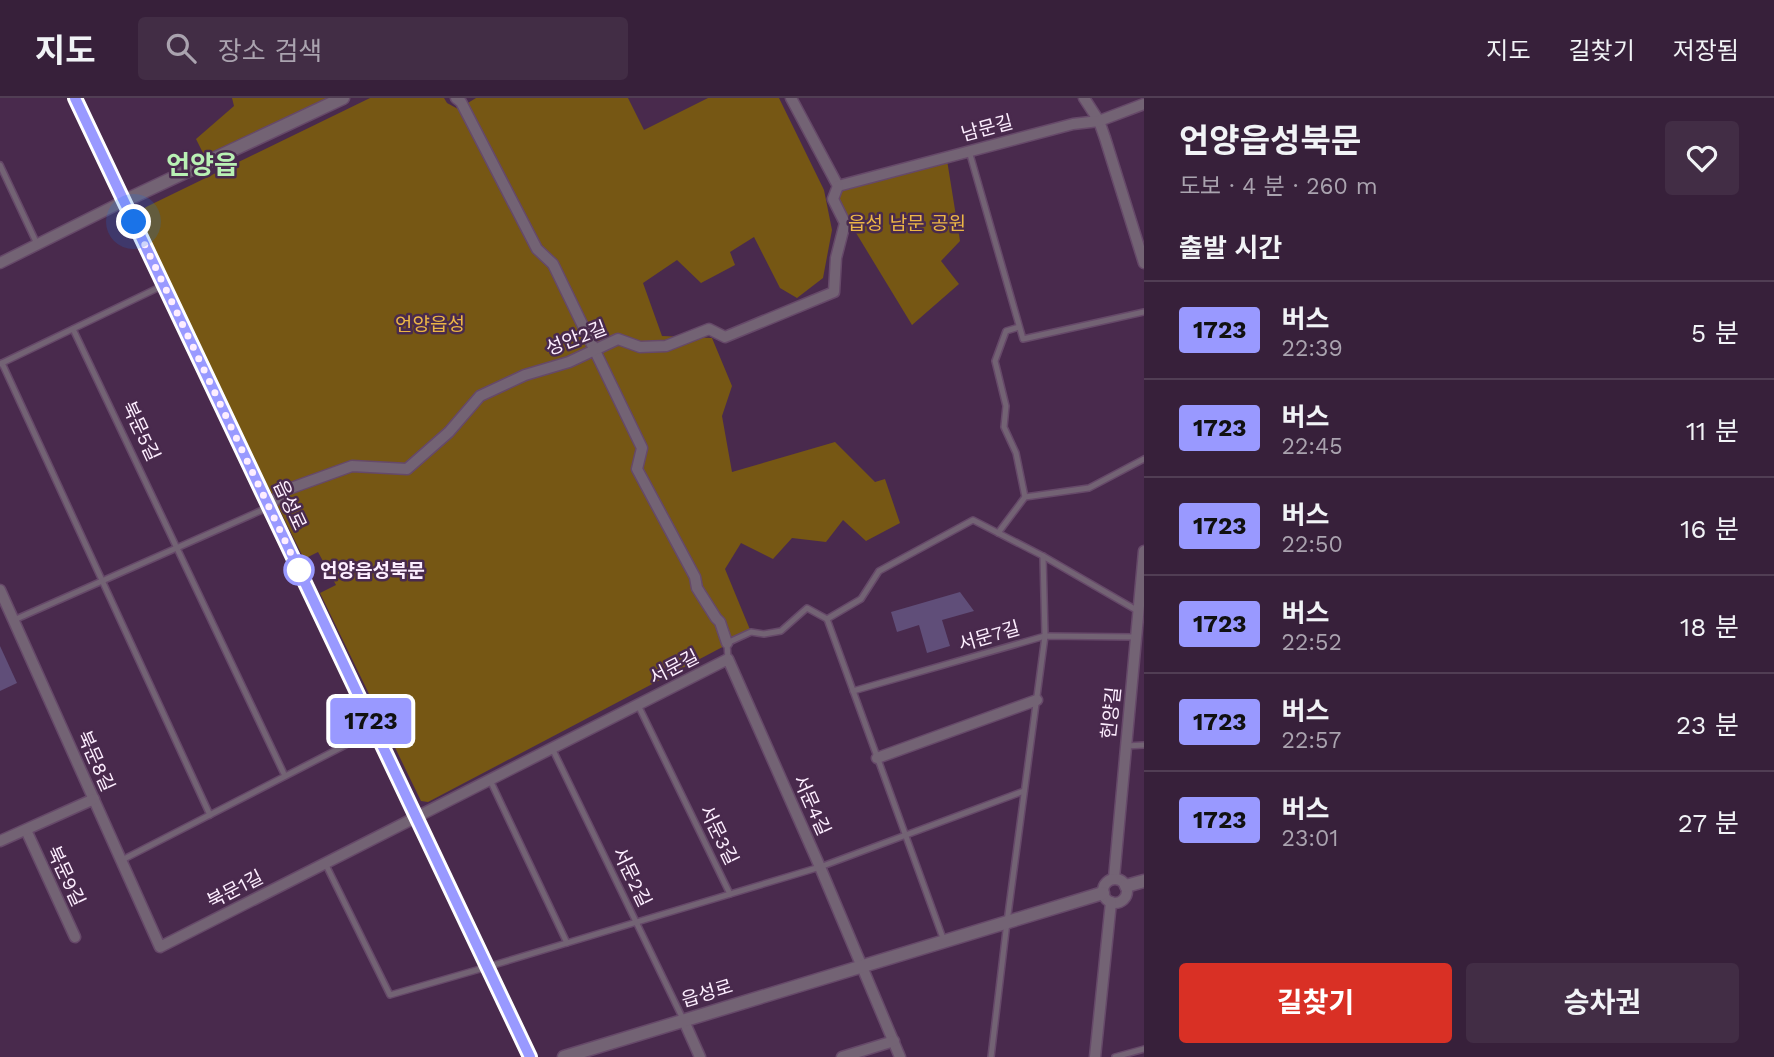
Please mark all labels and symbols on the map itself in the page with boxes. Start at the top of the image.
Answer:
street label: 남문길 [959,110,1015,146]
district label: 언양읍 [166,150,238,180]
your location [116,204,151,239]
park label: 읍성 남문 공원 [848,212,966,235]
park label: 언양읍성 [395,313,465,336]
street label: 성안2길 [542,316,610,360]
street label: 북문5길 [117,397,165,465]
street label: 읍성로 [268,476,312,534]
marker: 언양읍성북문 [284,555,314,585]
place label: 언양읍성북문 [320,559,425,582]
street label: 서문7길 [955,616,1023,656]
street label: 서문길 [645,645,703,689]
street label: 헌양길 [1097,686,1125,740]
line badge: 1723 [322,698,420,744]
street label: 북문8길 [72,727,120,795]
street label: 서문4길 [788,771,836,839]
street label: 서문3길 [695,801,743,869]
street label: 북문9길 [42,842,90,910]
street label: 서문2길 [608,843,656,911]
street label: 북문1길 [203,865,267,913]
street label: 읍성로 [679,974,735,1012]

